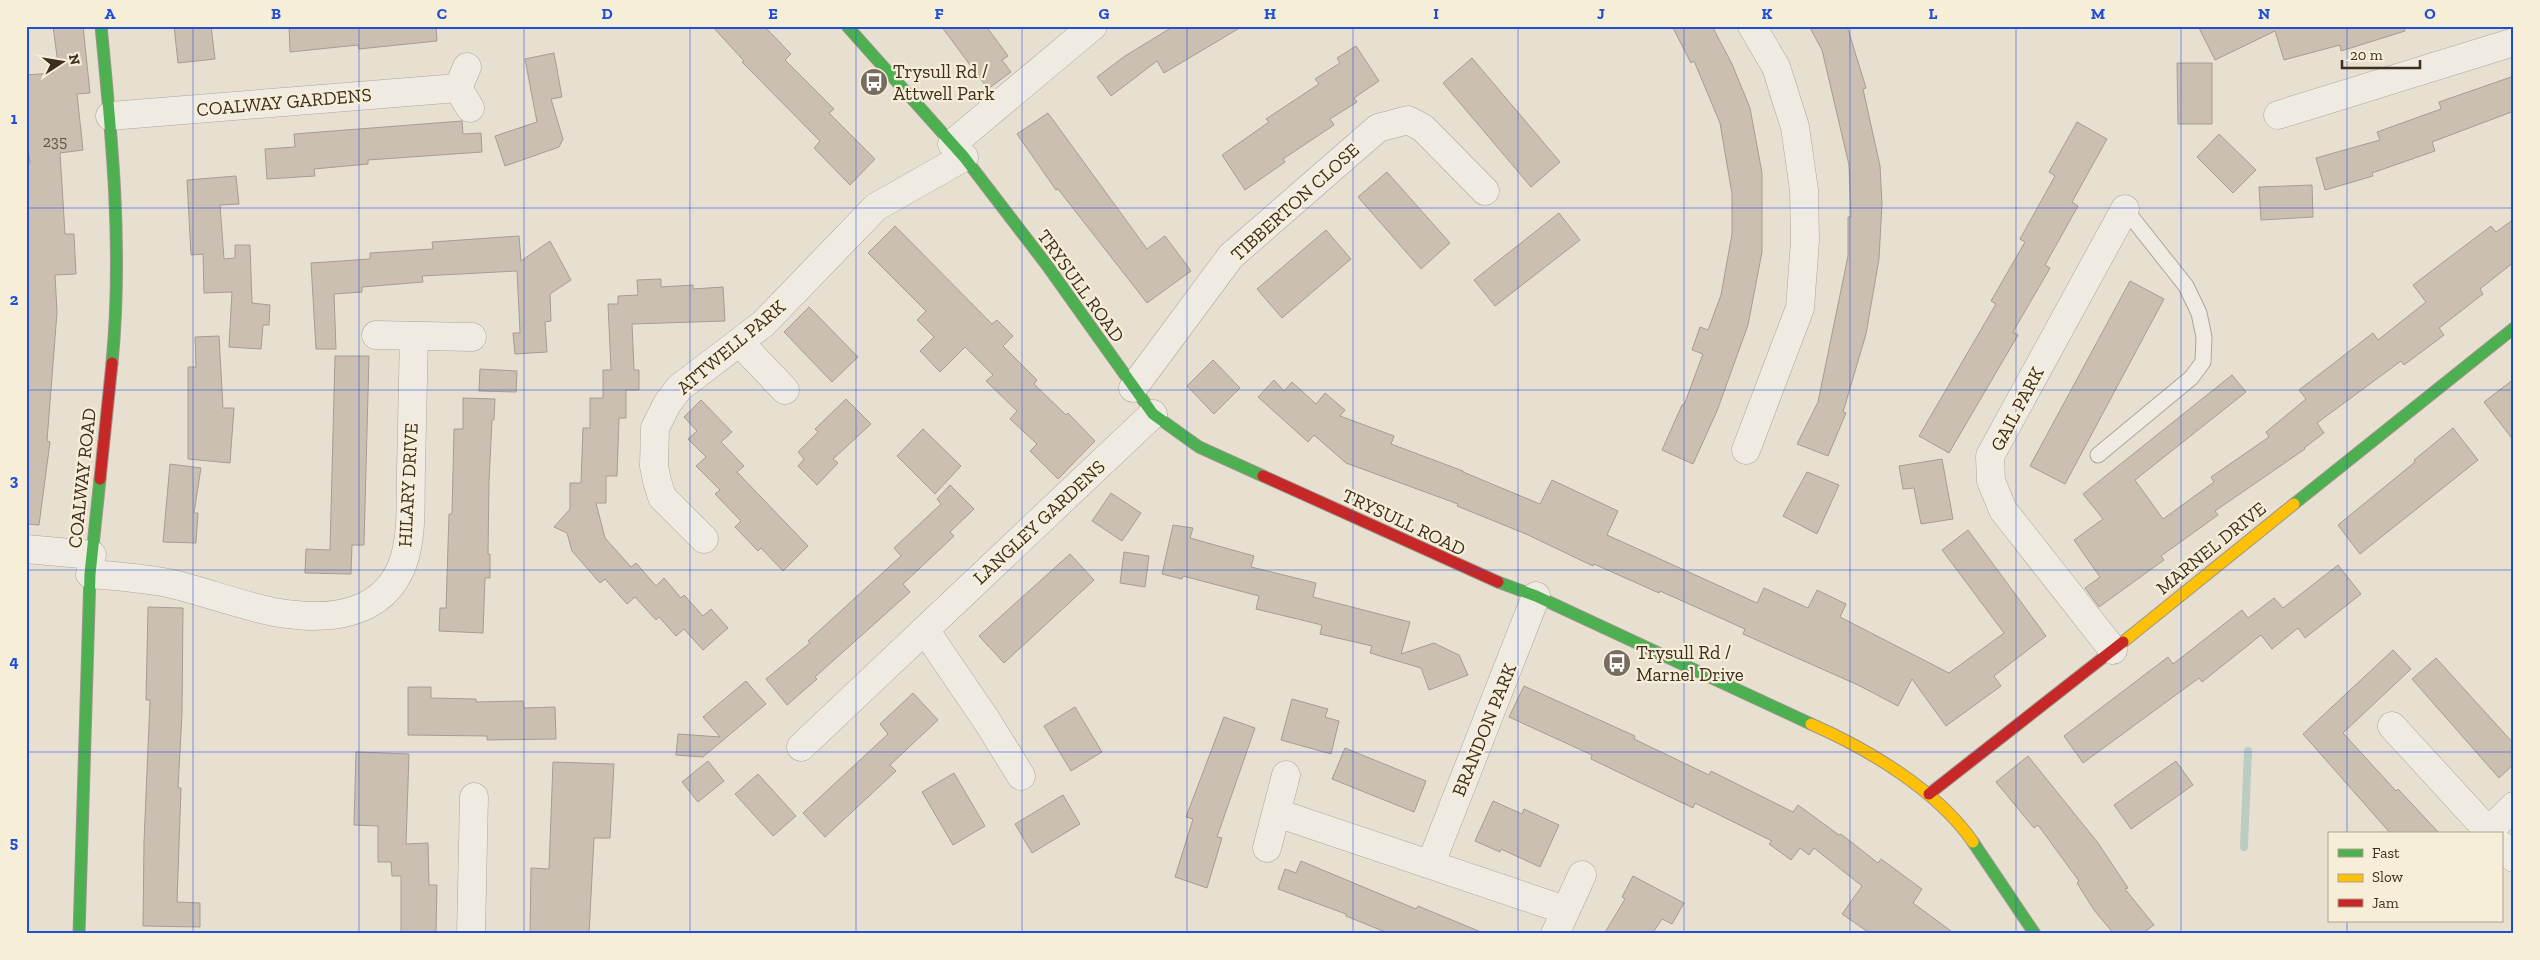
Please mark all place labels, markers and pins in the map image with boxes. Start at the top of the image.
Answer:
place label: Trysull Rd / Attwell Park [893,60,995,105]
bus stop icon: Trysull Rd / Attwell Park [859,67,889,97]
place label: Trysull Rd / Marnel Drive [1636,641,1744,686]
bus stop icon: Trysull Rd / Marnel Drive [1602,648,1632,678]

